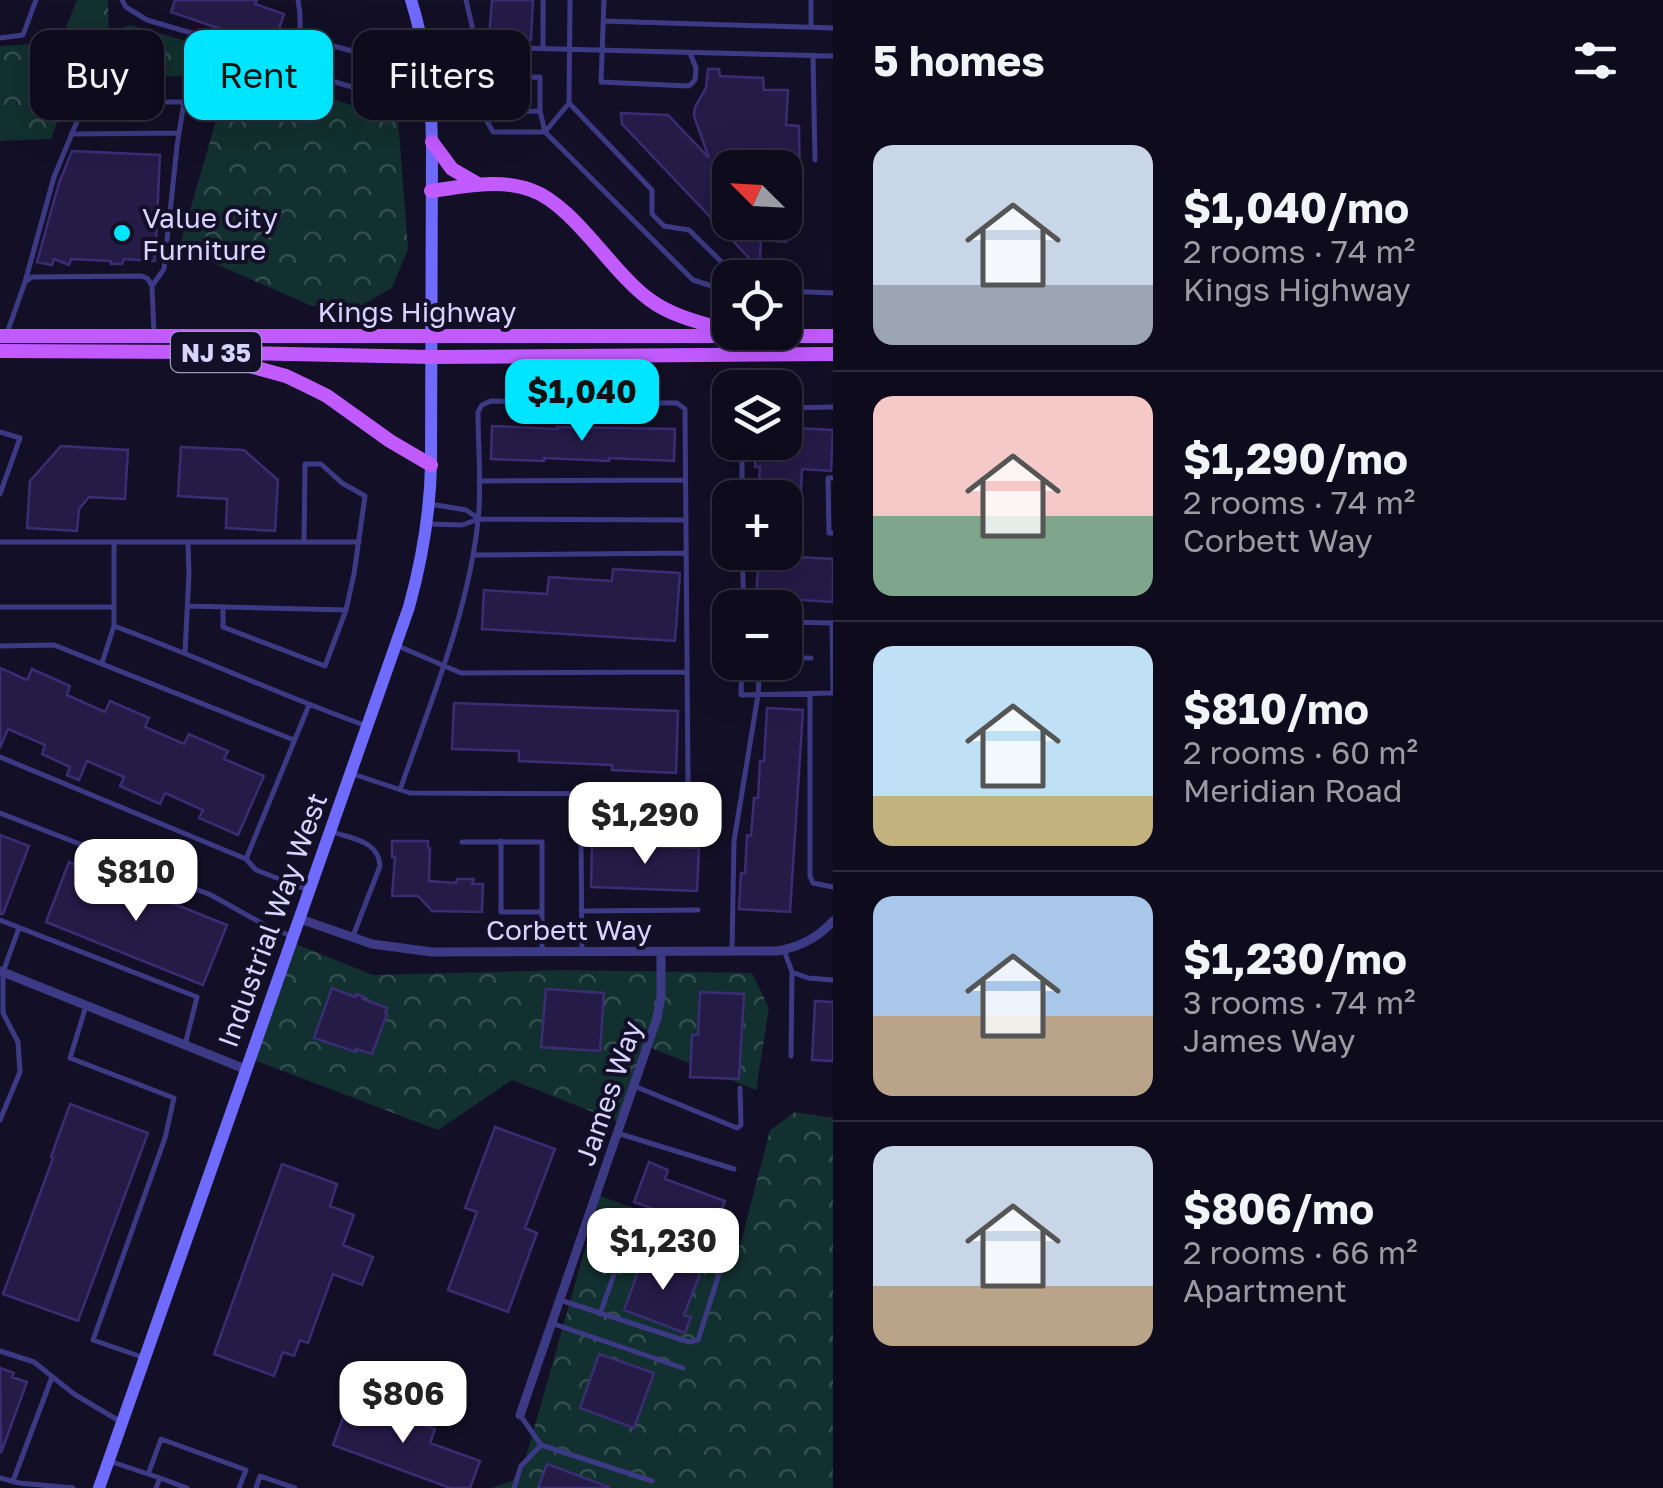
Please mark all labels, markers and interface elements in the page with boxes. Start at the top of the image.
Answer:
chip: Buy [30,30,164,120]
chip: Rent [184,30,333,120]
chip: Filters [353,30,530,120]
icon: filters [1568,33,1623,88]
text: 5 homes [873,35,1045,85]
north arrow [712,150,802,240]
map controls [712,150,802,680]
text: $1,040/mo [1183,182,1409,232]
icon: home [953,185,1073,305]
place label: Value City Furniture [142,201,278,266]
marker: Value City Furniture [111,222,133,244]
text: 2 rooms · 74 m² [1183,232,1415,270]
button: locate [712,260,802,350]
text: Kings Highway [1183,270,1411,308]
street label: Kings Highway [317,295,517,328]
road number: NJ 35 [171,332,261,372]
pin: $1,040 [501,359,663,444]
button: layers [712,370,802,460]
text: $1,040 [527,372,637,410]
text: $1,290/mo [1183,433,1408,483]
icon: home [953,436,1073,556]
button: + [712,480,802,570]
text: 2 rooms · 74 m² [1183,483,1415,521]
text: Corbett Way [1183,521,1373,559]
button: − [712,590,802,680]
text: $810/mo [1183,683,1369,733]
icon: home [953,686,1073,806]
text: 2 rooms · 60 m² [1183,733,1418,771]
text: Meridian Road [1183,771,1403,809]
pin: $1,290 [564,782,726,867]
street label: Industrial Way West [211,788,333,1052]
text: $1,290 [591,795,699,833]
pin: $810 [77,839,195,924]
text: $810 [96,852,176,890]
street label: Corbett Way [486,913,652,946]
text: $1,230/mo [1183,933,1407,983]
icon: home [953,936,1073,1056]
text: 3 rooms · 74 m² [1183,983,1415,1021]
street label: James Way [568,1016,648,1170]
text: James Way [1183,1021,1355,1059]
text: $806/mo [1183,1183,1374,1233]
icon: home [953,1186,1073,1306]
pin: $1,230 [582,1208,744,1293]
text: $1,230 [609,1221,717,1259]
text: 2 rooms · 66 m² [1183,1233,1418,1271]
text: Apartment [1183,1271,1347,1309]
pin: $806 [344,1361,462,1446]
text: $806 [361,1374,445,1412]

